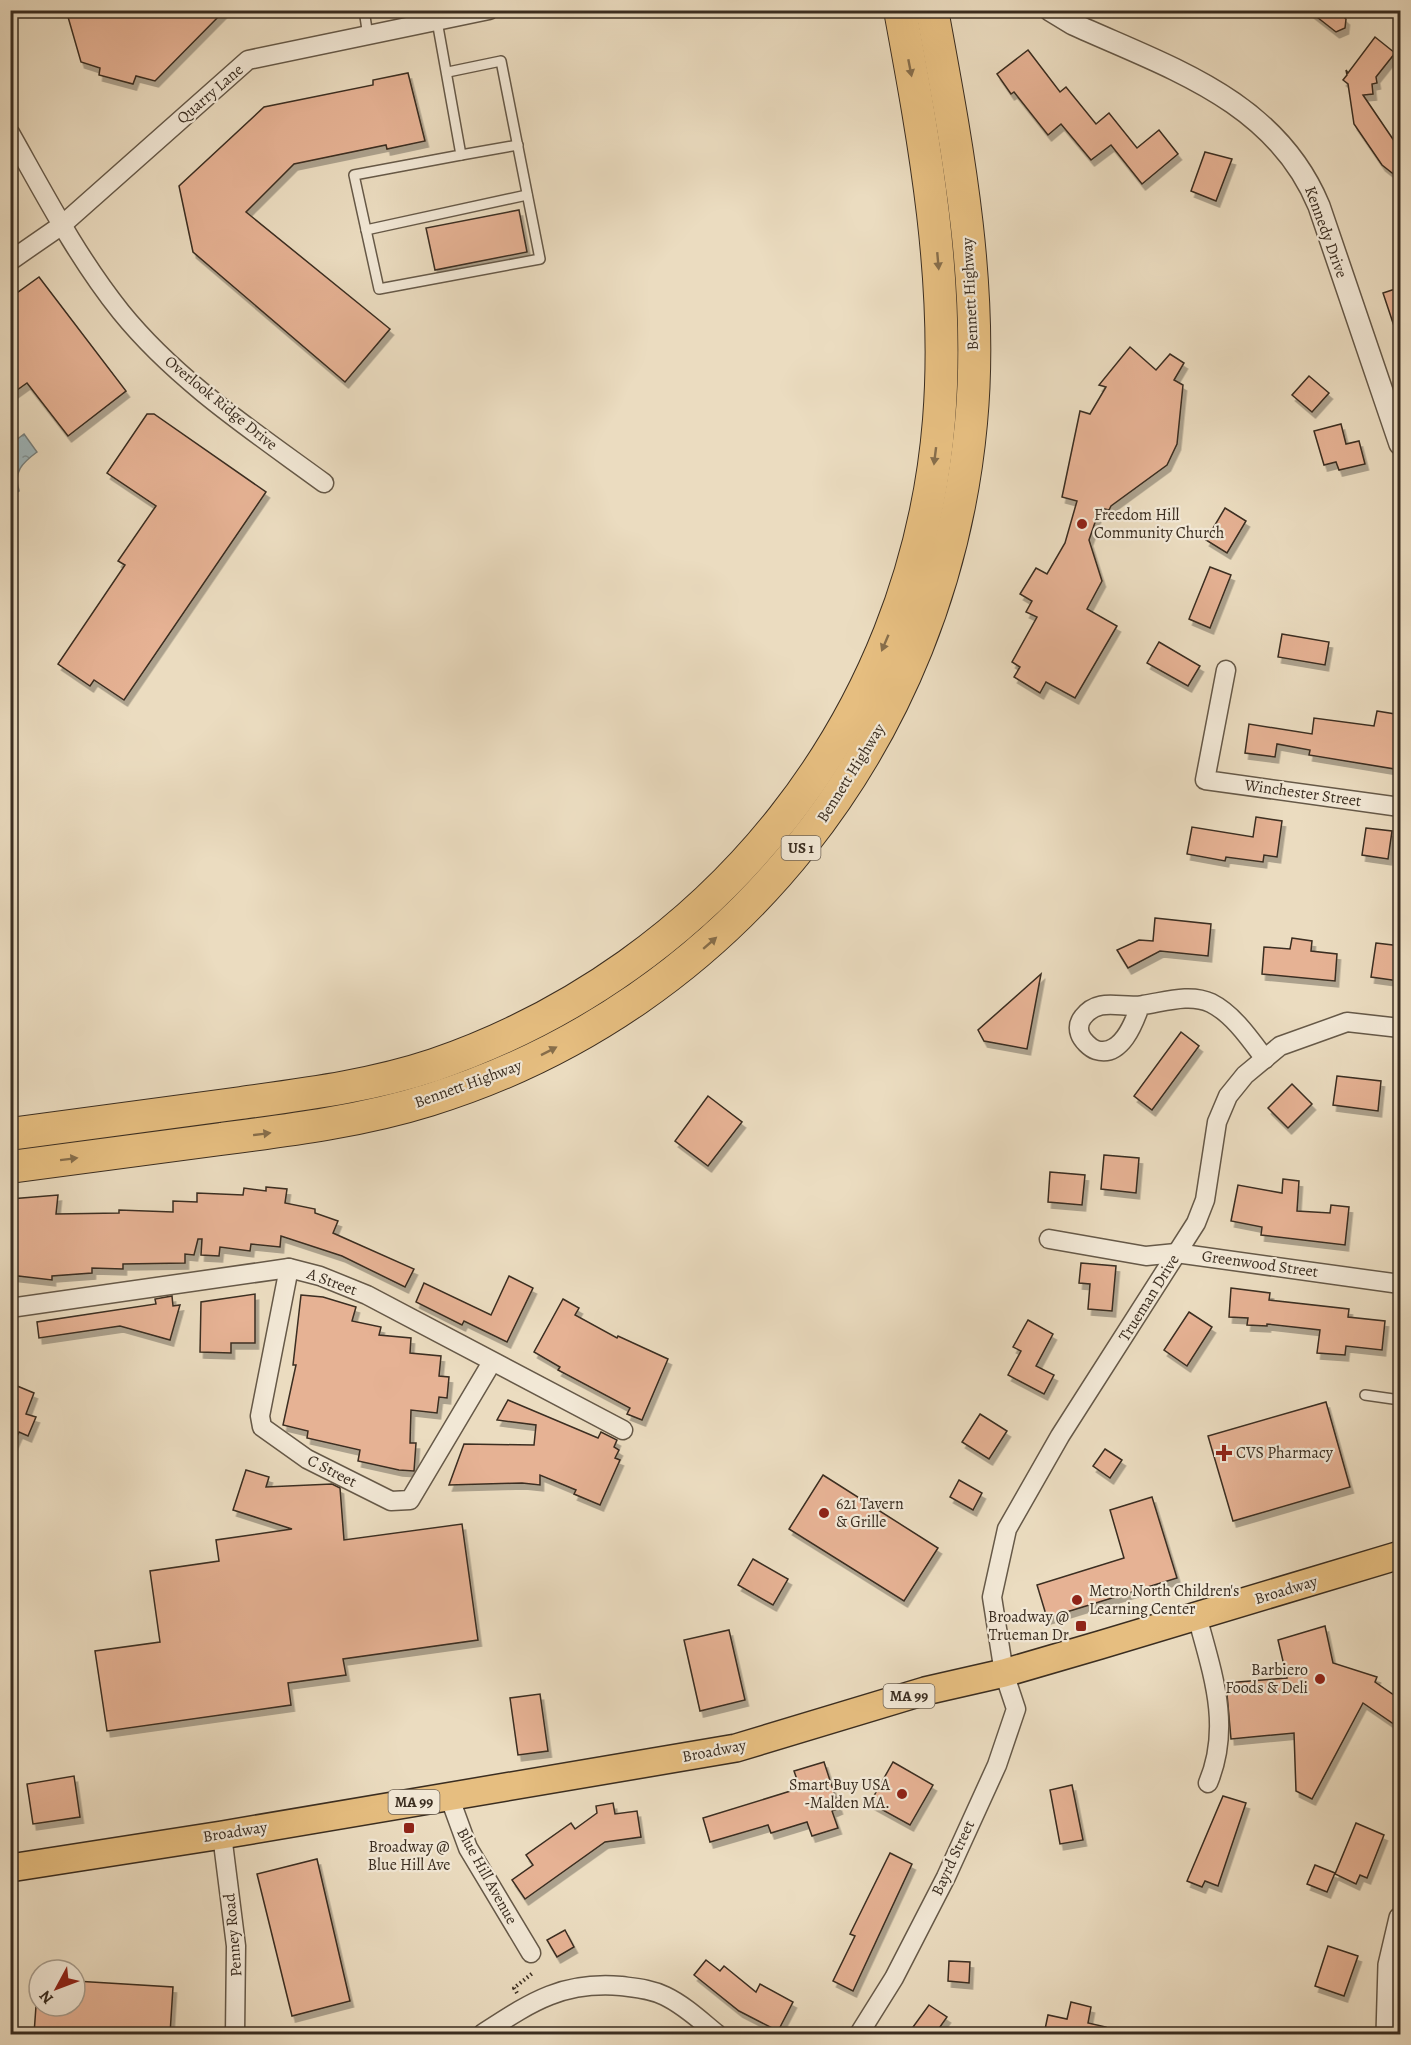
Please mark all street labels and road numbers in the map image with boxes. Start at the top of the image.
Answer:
street label: Quarry Lane [172,59,248,129]
street label: Kennedy Drive [1299,183,1353,281]
street label: Bennett Highway [956,236,984,351]
street label: Overlook Ridge Drive [160,351,282,455]
street label: Bennett Highway [812,719,891,827]
street label: Winchester Street [1242,774,1363,812]
road number: US 1 [782,836,820,860]
street label: Bennett Highway [411,1054,526,1114]
street label: Greenwood Street [1200,1245,1320,1283]
street label: Trueman Drive [1113,1250,1185,1346]
street label: A Street [303,1262,360,1301]
street label: C Street [304,1449,360,1493]
street label: Broadway [1252,1570,1321,1610]
road number: MA 99 [884,1684,934,1708]
street label: Broadway [680,1734,749,1768]
road number: MA 99 [388,1790,440,1814]
street label: Broadway [201,1816,270,1848]
street label: Bayrd Street [926,1817,980,1899]
street label: Blue Hill Avenue [451,1824,523,1928]
street label: Penney Road [218,1892,248,1978]

